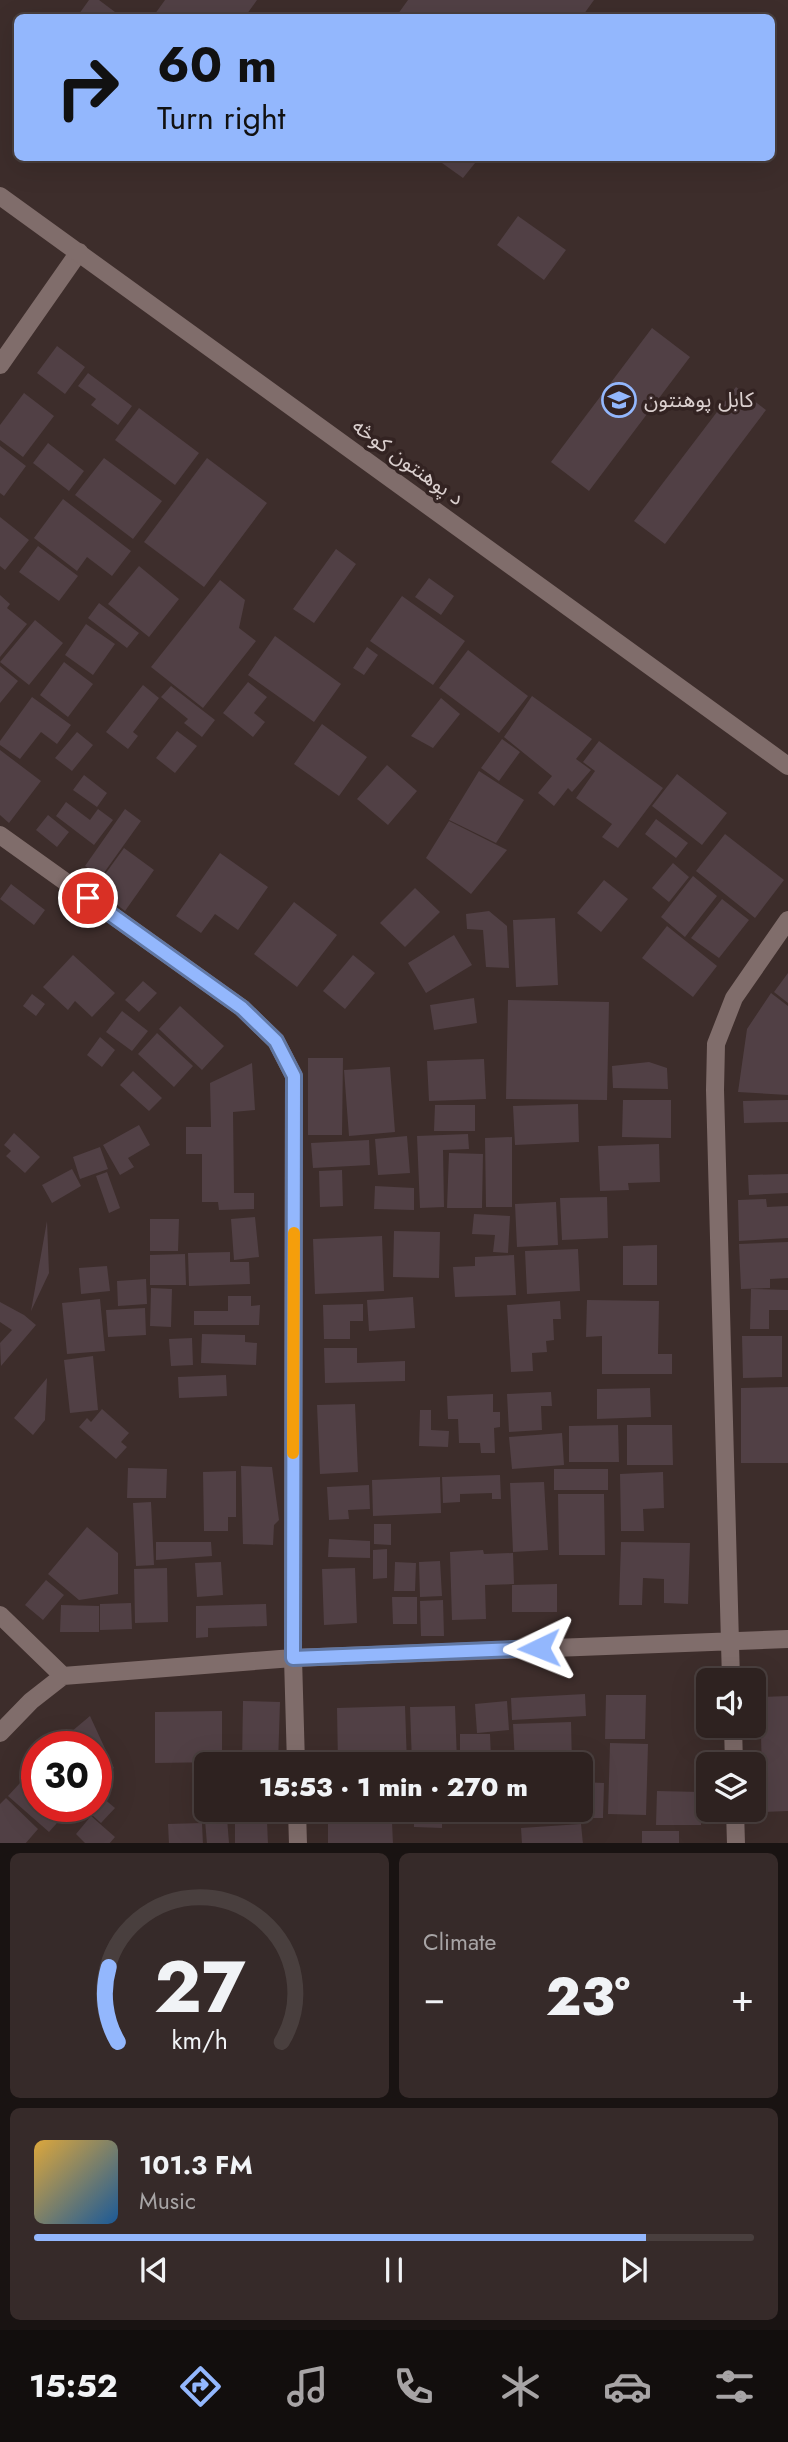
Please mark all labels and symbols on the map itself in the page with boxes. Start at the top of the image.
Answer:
school or university icon: کابل پوهنتون [600,381,638,419]
place label: کابل پوهنتون [644,385,754,415]
street label: د پوهنتون کوڅه [346,411,470,513]
pin [58,868,118,928]
position arrow [502,1611,576,1685]
speed limit sign: 30 [21,1731,112,1822]

